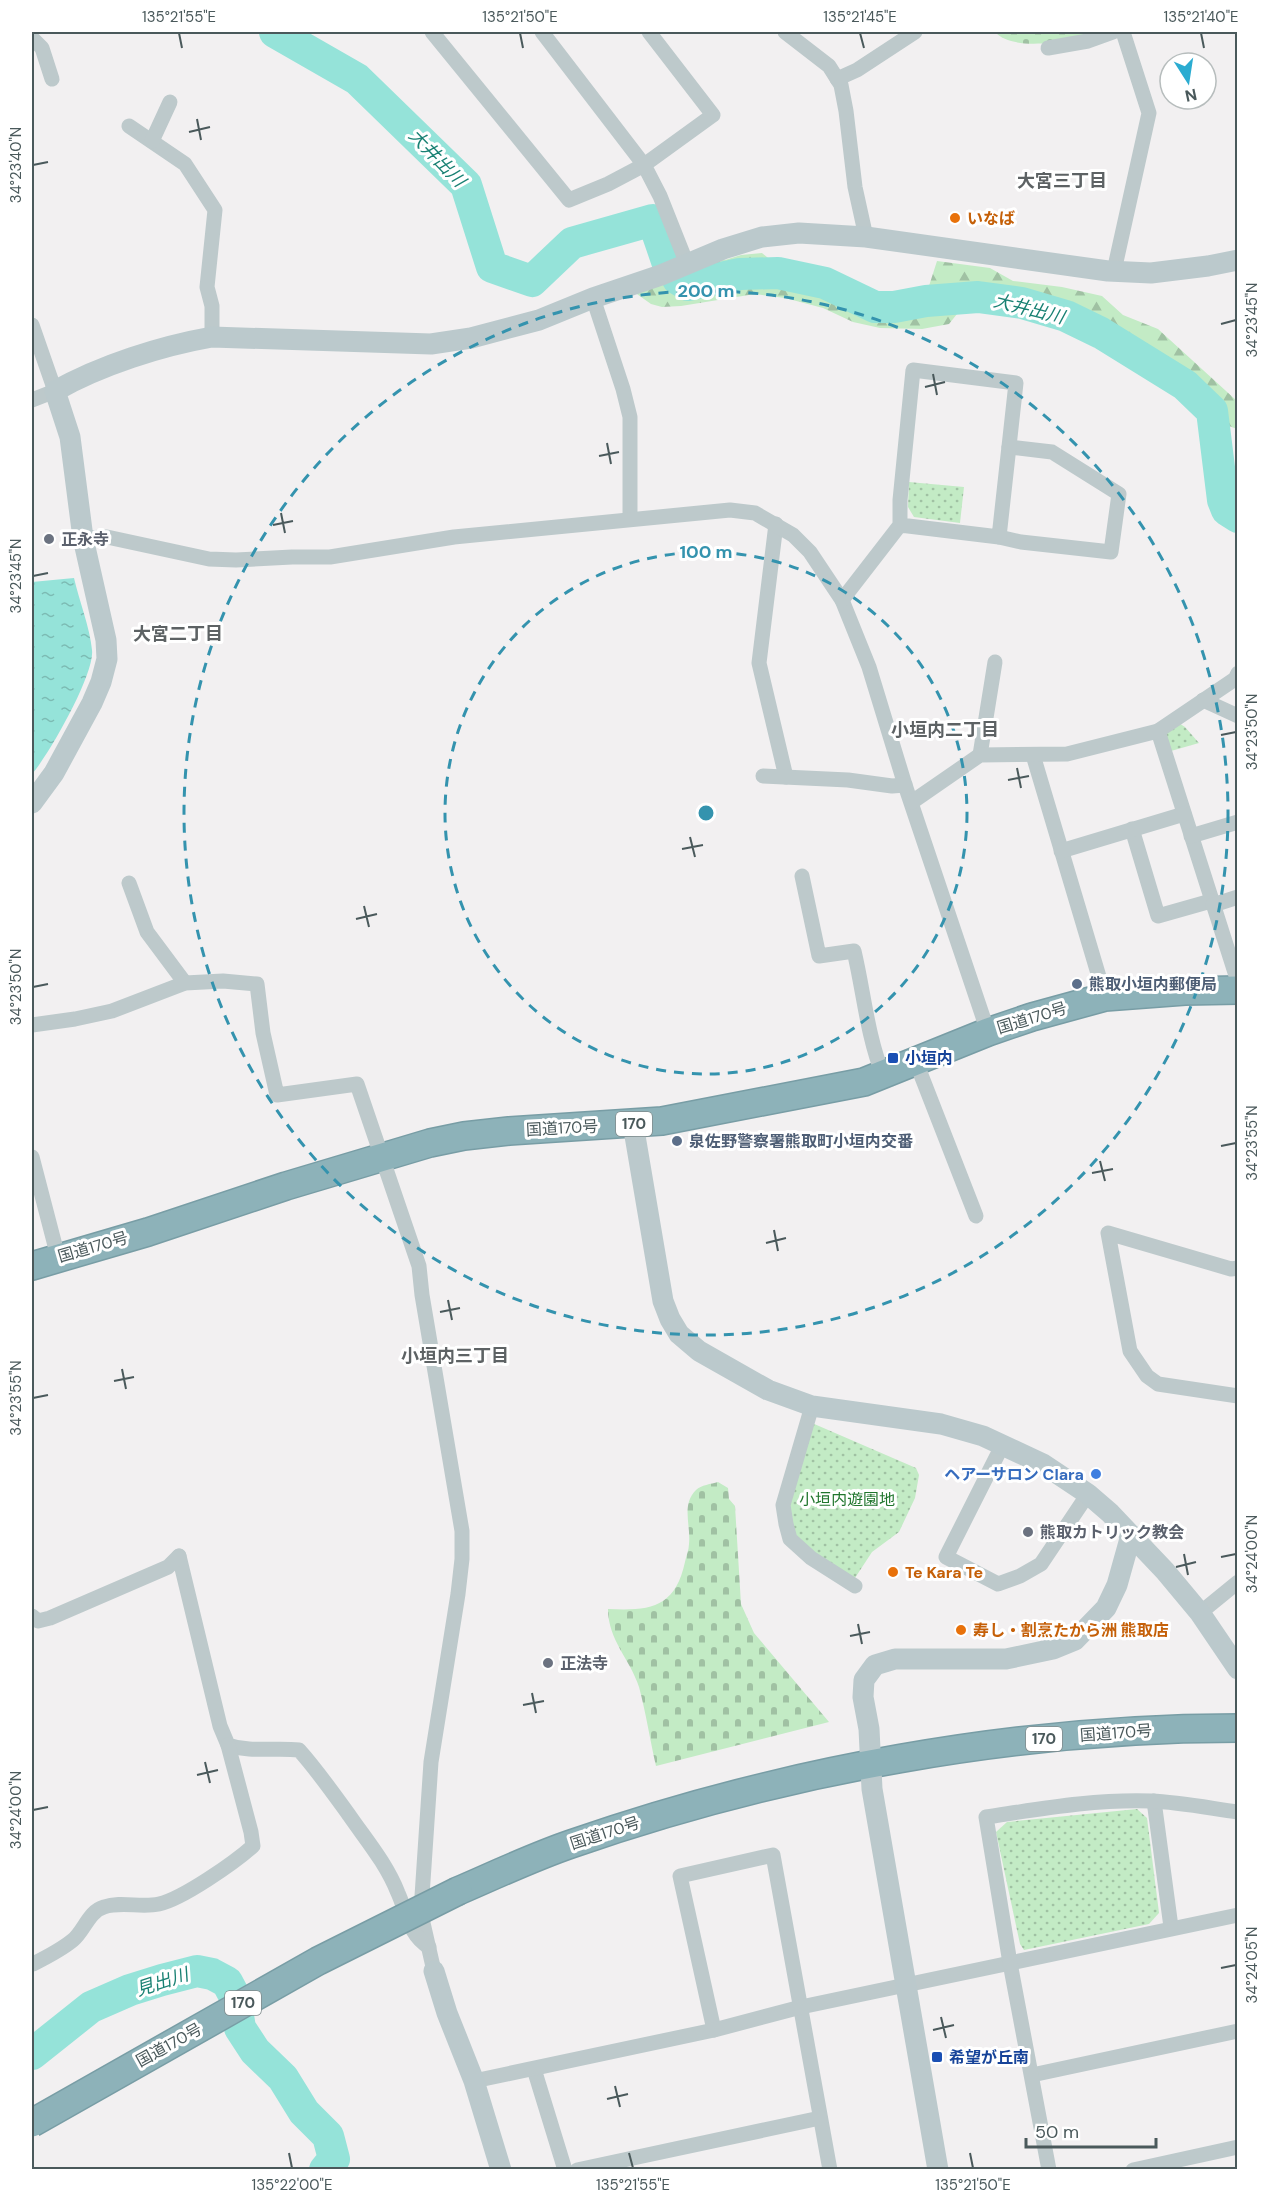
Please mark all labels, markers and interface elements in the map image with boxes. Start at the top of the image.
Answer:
text: 135°21'55"E [142,7,216,27]
text: 135°21'50"E [482,7,558,27]
text: 135°21'45"E [823,7,897,27]
text: 135°21'40"E [1164,7,1238,27]
north arrow [1158,51,1218,111]
text: N [1183,84,1199,107]
water label: 大井出川 [403,124,472,194]
text: 34°23'40"N [6,127,26,203]
district label: 大宮三丁目 [1017,169,1107,193]
place label: いなば [967,208,1015,229]
marker: いなば [948,211,962,225]
text: 200 m [678,279,734,303]
text: 34°23'45"N [1242,283,1262,357]
water label: 大井出川 [991,289,1069,330]
place label: 正永寺 [61,529,109,550]
marker: 正永寺 [42,532,56,546]
text: 34°23'45"N [6,539,26,613]
text: 100 m [679,540,733,564]
district label: 大宮二丁目 [133,622,223,646]
text: 34°23'50"N [1242,694,1262,770]
district label: 小垣内二丁目 [891,718,999,742]
centre of rings [696,803,716,823]
text: 34°23'50"N [6,949,26,1025]
place label: 熊取小垣内郵便局 [1089,974,1217,995]
marker: 熊取小垣内郵便局 [1070,977,1084,991]
street label: 国道170号 [994,997,1070,1039]
place label: 小垣内 [905,1048,953,1069]
marker: 小垣内 [886,1051,900,1065]
text: 34°23'55"N [1242,1105,1262,1181]
road number: 170 [616,1112,652,1136]
street label: 国道170号 [525,1116,599,1140]
place label: 泉佐野警察署熊取町小垣内交番 [689,1131,913,1152]
marker: 泉佐野警察署熊取町小垣内交番 [670,1134,684,1148]
street label: 国道170号 [55,1227,131,1267]
district label: 小垣内三丁目 [401,1344,509,1368]
text: 34°23'55"N [6,1360,26,1436]
place label: ヘアーサロン Clara [944,1464,1084,1485]
marker: ヘアーサロン Clara [1089,1467,1103,1481]
park label: 小垣内遊園地 [799,1489,895,1510]
text: 34°24'00"N [1242,1515,1262,1593]
place label: 熊取カトリック教会 [1040,1522,1184,1543]
marker: 熊取カトリック教会 [1021,1525,1035,1539]
place label: Te Kara Te [905,1562,983,1583]
marker: Te Kara Te [886,1565,900,1579]
place label: 寿し・割烹たから洲 熊取店 [973,1620,1169,1641]
marker: 寿し・割烹たから洲 熊取店 [954,1623,968,1637]
place label: 正法寺 [560,1653,608,1674]
marker: 正法寺 [541,1656,555,1670]
street label: 国道170号 [1079,1720,1153,1746]
road number: 170 [1026,1727,1062,1751]
text: 34°24'00"N [6,1771,26,1849]
street label: 国道170号 [567,1812,643,1854]
text: 34°24'05"N [1242,1927,1262,2003]
water label: 見出川 [133,1962,193,2002]
road number: 170 [225,1991,261,2015]
street label: 国道170号 [132,2018,206,2072]
place label: 希望が丘南 [949,2047,1029,2068]
marker: 希望が丘南 [930,2050,944,2064]
scale bar [1026,2111,1156,2149]
text: 50 m [1035,2120,1079,2144]
text: 135°22'00"E [252,2175,332,2195]
text: 135°21'55"E [596,2175,670,2195]
text: 135°21'50"E [935,2175,1011,2195]

